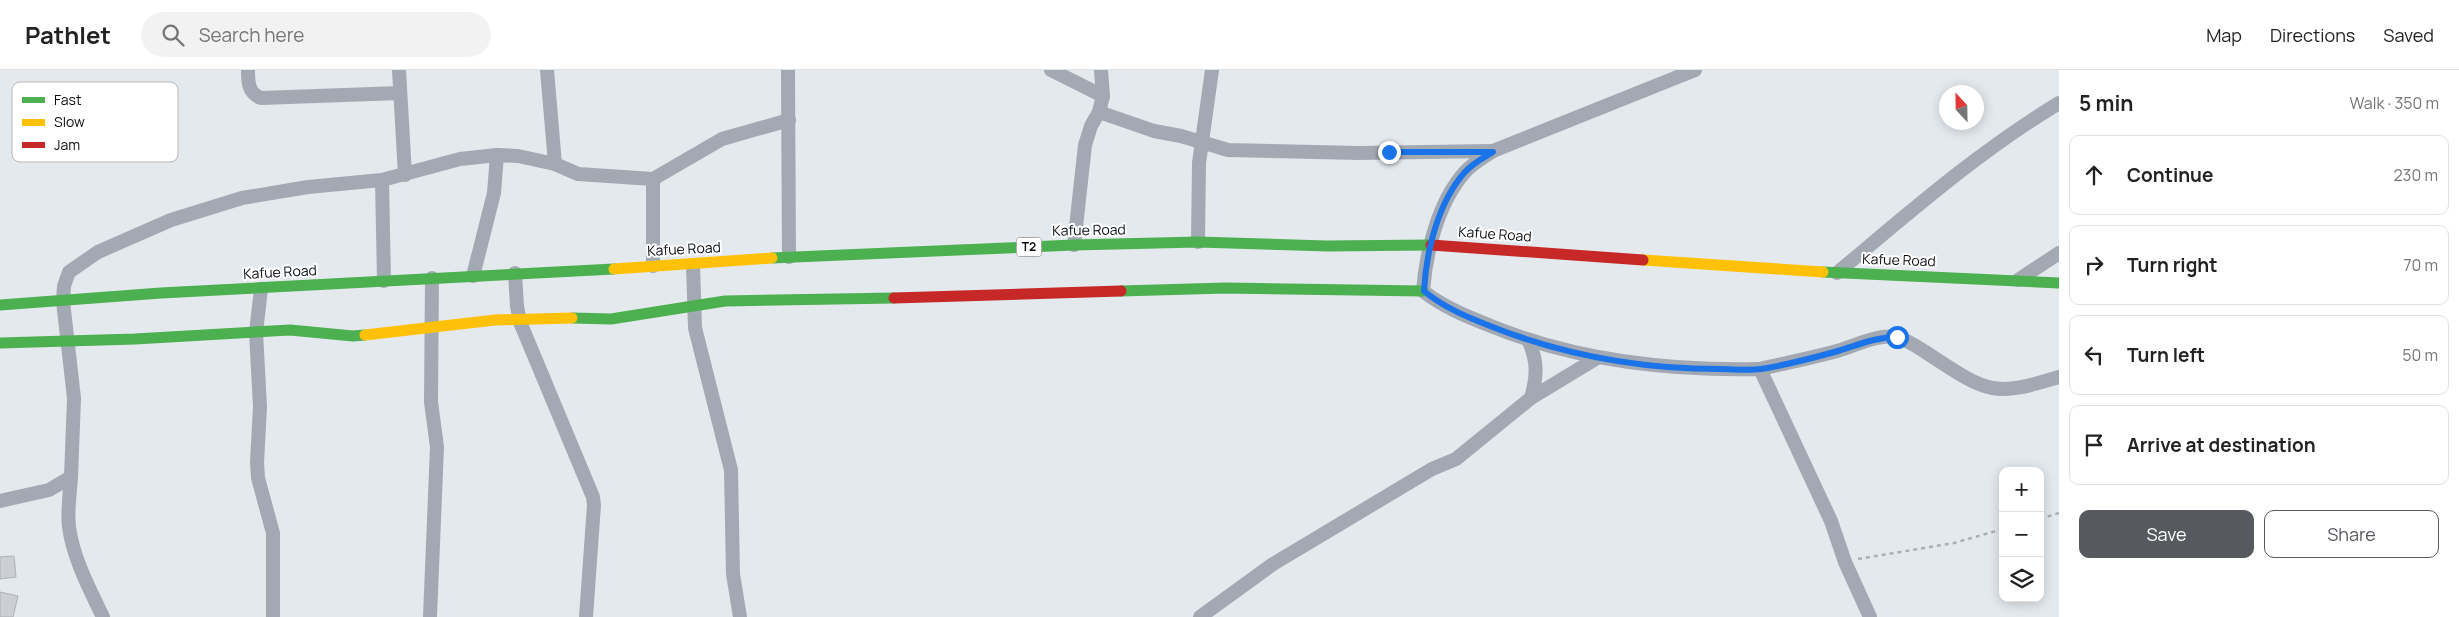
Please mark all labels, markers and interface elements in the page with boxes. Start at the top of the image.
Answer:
search box [141,12,491,57]
text: Pathlet [25,18,111,51]
icon: search [159,21,187,49]
text: Search here [199,22,304,48]
text: Map [2206,23,2242,47]
text: Directions [2270,23,2355,47]
text: Saved [2383,23,2434,47]
legend [12,82,178,162]
north arrow [1939,85,1984,130]
text: 5 min [2079,89,2133,117]
text: Fast [54,90,82,109]
text: Walk · 350 m [2350,92,2439,114]
text: Slow [54,112,85,131]
text: Jam [54,135,80,154]
route end [1378,141,1401,164]
icon: ahead [2080,161,2108,189]
text: Continue [2127,162,2213,188]
text: 230 m [2394,164,2438,186]
street label: Kafue Road [1052,219,1126,240]
street label: Kafue Road [1458,221,1532,246]
street label: Kafue Road [647,237,721,260]
road number: T2 [1016,238,1042,256]
street label: Kafue Road [1862,249,1936,270]
icon: right [2080,251,2108,279]
text: Turn right [2127,252,2217,278]
text: 70 m [2403,254,2438,276]
street label: Kafue Road [243,260,317,283]
route start [1886,326,1909,349]
icon: left [2080,341,2108,369]
text: Turn left [2127,342,2205,368]
text: 50 m [2402,344,2438,366]
icon: arrive [2080,431,2108,459]
text: Arrive at destination [2127,432,2316,458]
map controls [1999,467,2044,602]
button: + [1999,467,2044,512]
button: Save [2079,510,2254,558]
button: Share [2264,510,2439,558]
button: − [1999,512,2044,557]
button: layers [1999,557,2044,602]

